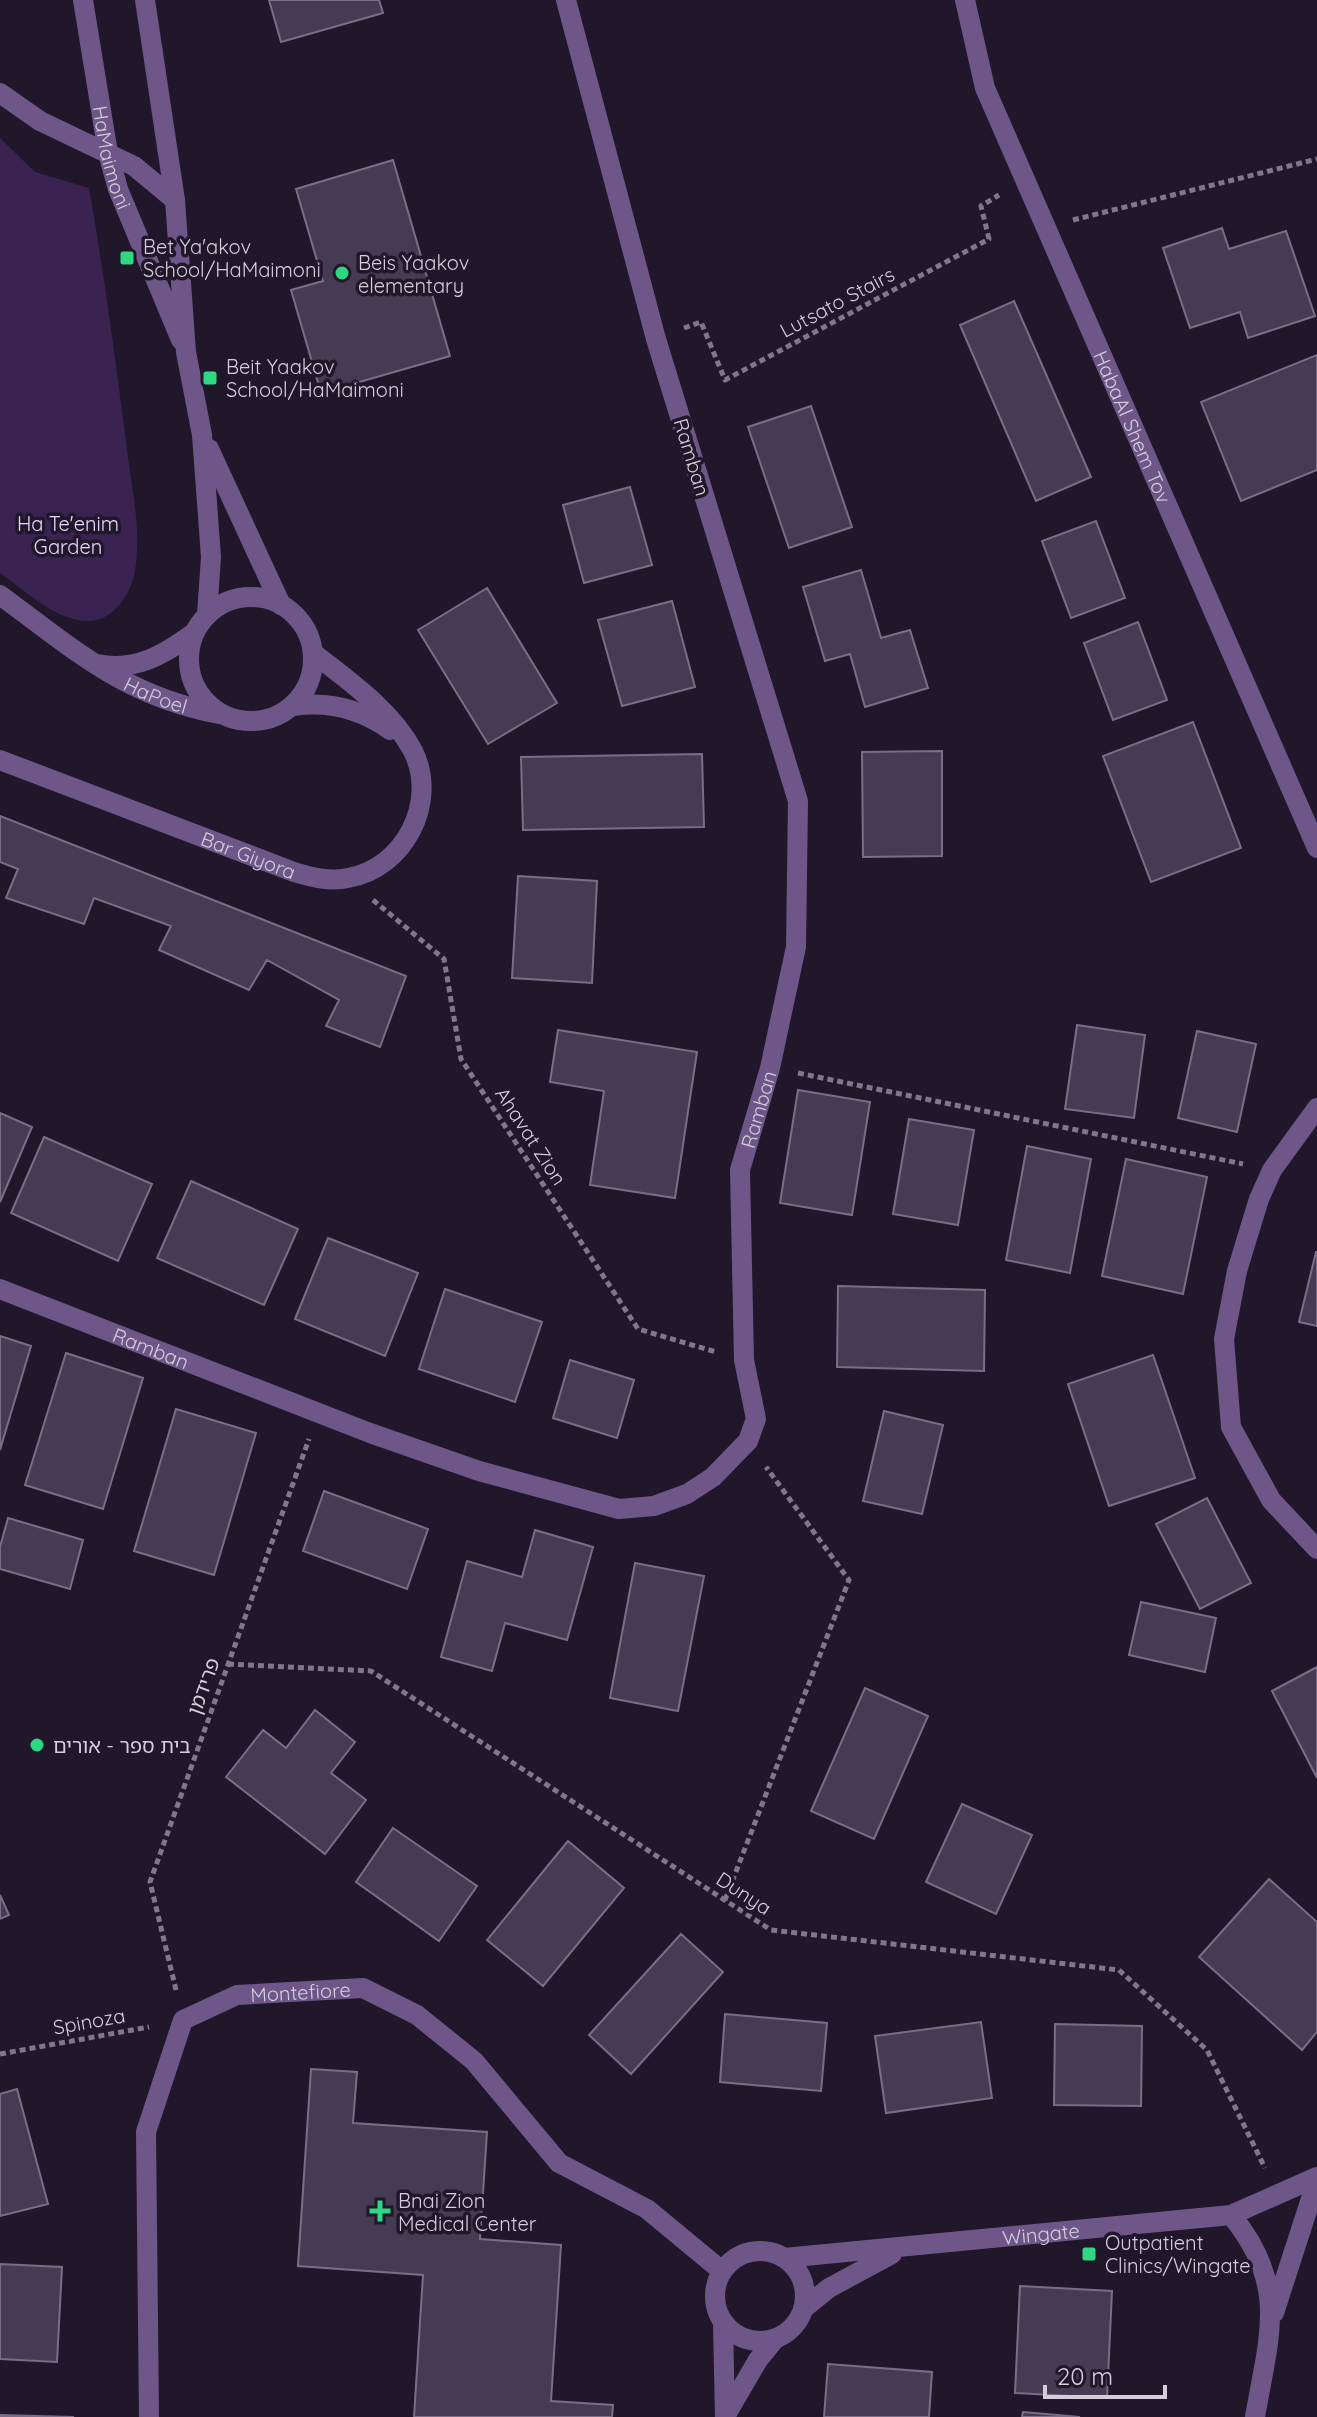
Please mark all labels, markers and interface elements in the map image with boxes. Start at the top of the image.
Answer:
street label: HaMaimoni [88,104,137,213]
place label: Bet Ya'akov School/HaMaimoni [143,234,321,282]
marker: Bet Ya'akov School/HaMaimoni [118,249,136,267]
place label: Beis Yaakov elementary [358,250,469,298]
street label: Lutsato Stairs [775,261,899,343]
marker: Beis Yaakov elementary [333,264,351,282]
street label: HabaAl Shem Tov [1089,347,1177,507]
place label: Beit Yaakov School/HaMaimoni [226,354,404,402]
marker: Beit Yaakov School/HaMaimoni [201,369,219,387]
street label: Ramban [668,415,716,499]
park label: Ha Te'enim Garden [17,511,119,559]
street label: HaPoel [120,671,191,718]
street label: Bar Giyora [198,825,299,884]
street label: Ramban [735,1068,781,1151]
street label: Ahavat Zion [490,1082,572,1190]
street label: Ramban [109,1322,193,1374]
street label: פרידמן [181,1654,225,1718]
place label: בית ספר - אורים [53,1733,191,1758]
marker: בית ספר - אורים [28,1736,46,1754]
street label: Dunya [712,1866,776,1920]
street label: Montefiore [250,1976,351,2007]
street label: Spinoza [51,2002,127,2040]
place label: Bnai Zion Medical Center [398,2188,537,2236]
marker: Bnai Zion Medical Center [369,2200,391,2222]
street label: Wingate [1001,2217,1081,2249]
place label: Outpatient Clinics/Wingate [1105,2230,1251,2278]
marker: Outpatient Clinics/Wingate [1080,2245,1098,2263]
scale bar [1045,2349,1165,2399]
text: 20 m [1057,2361,1113,2391]

